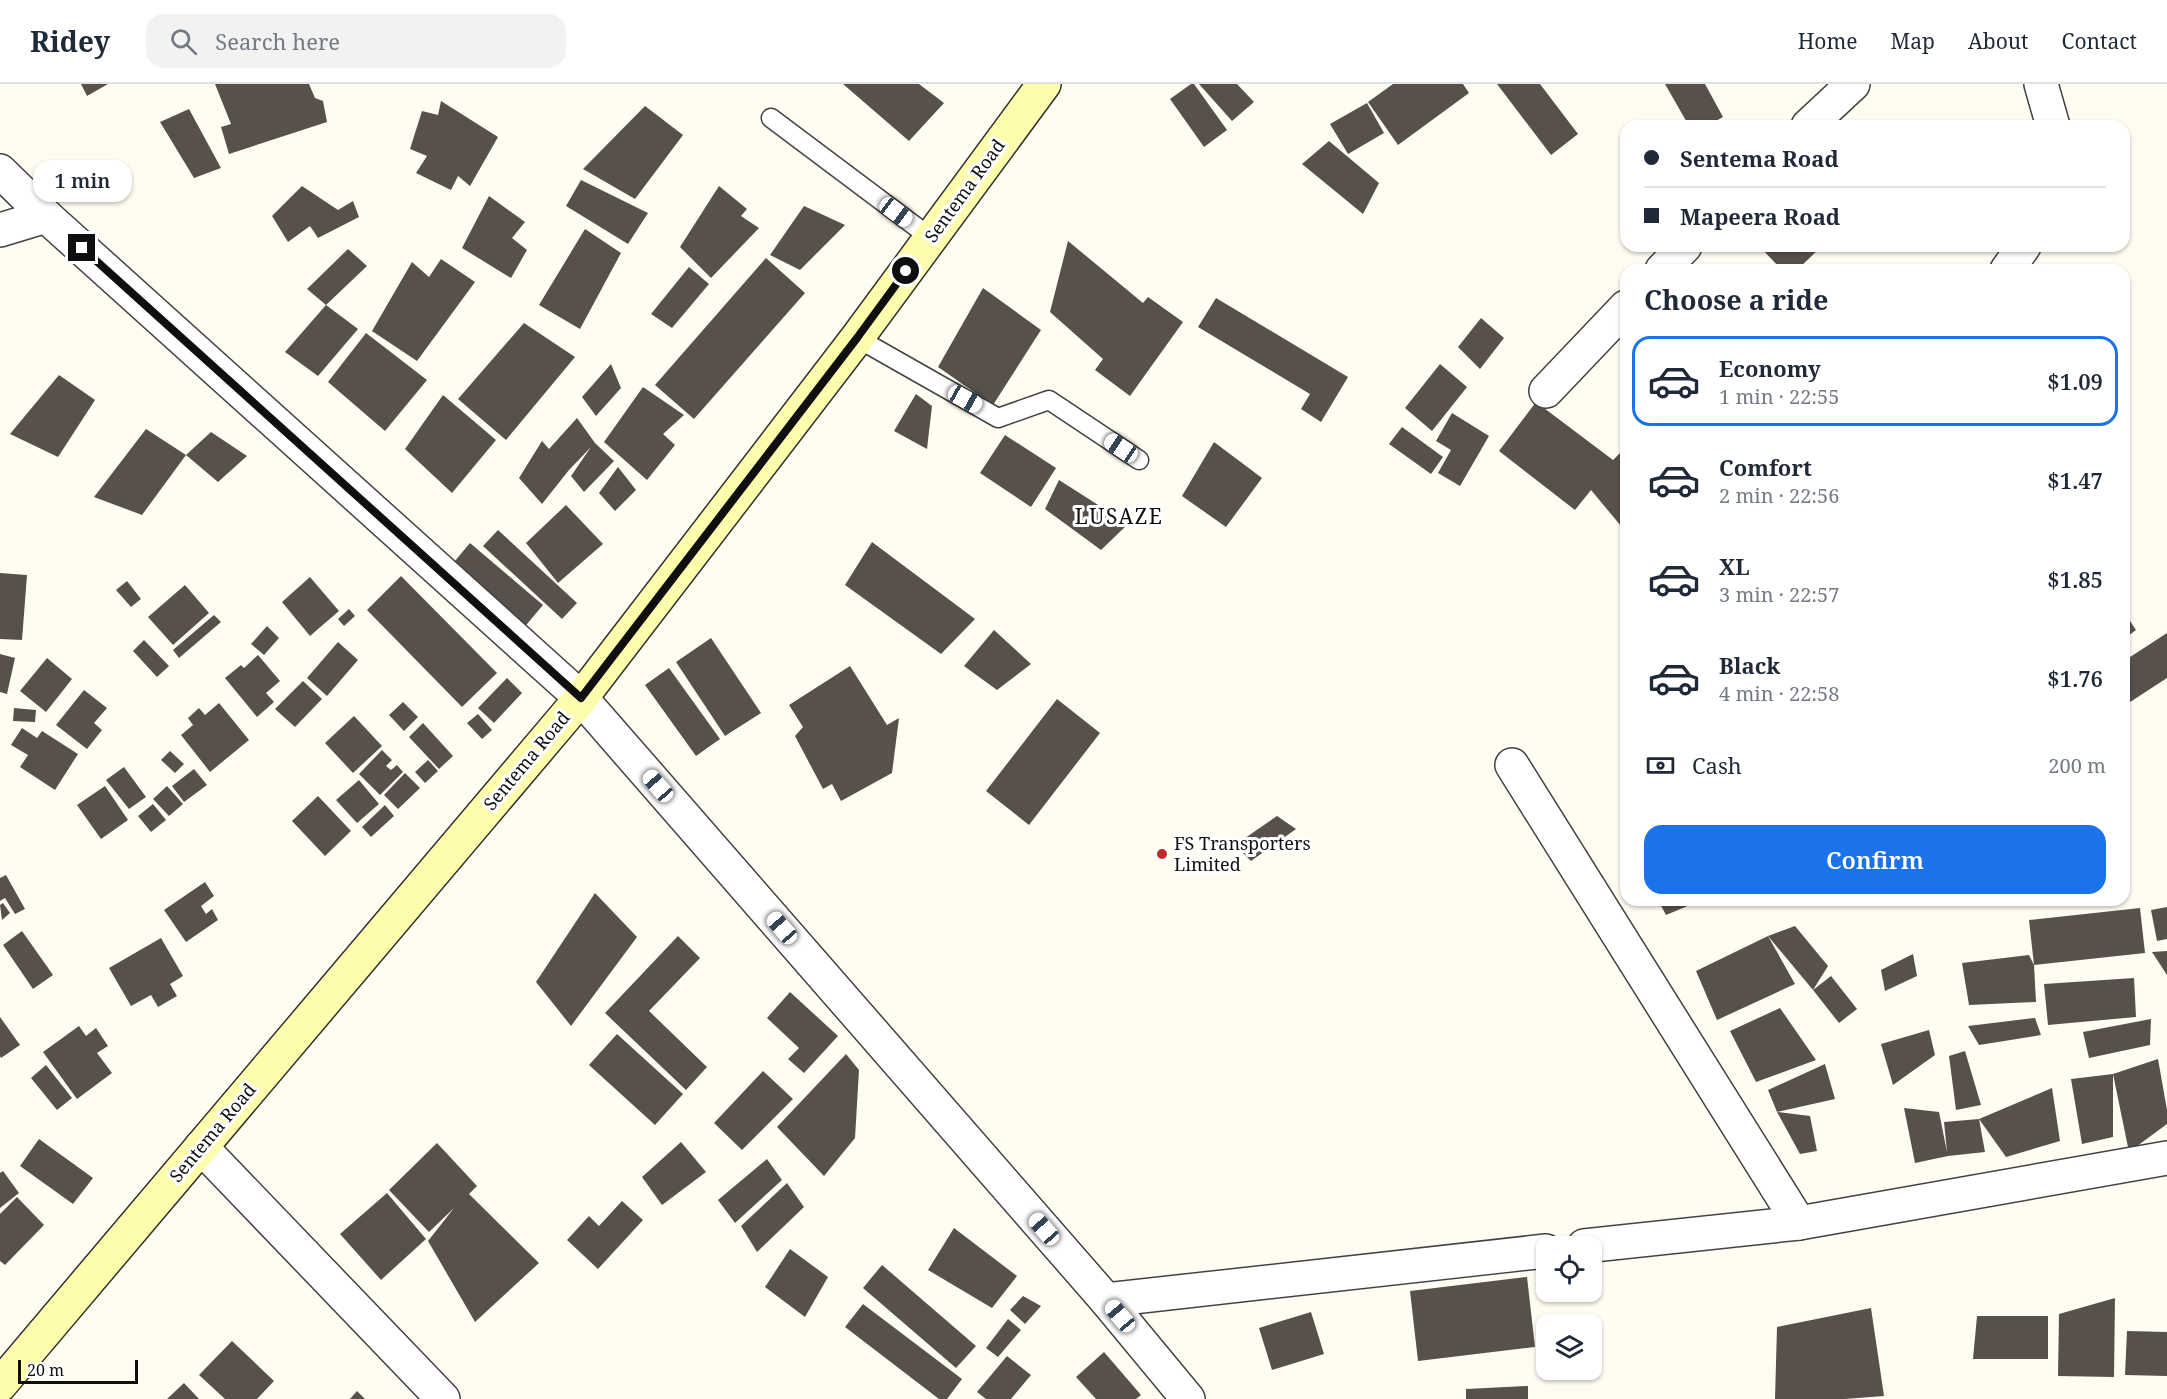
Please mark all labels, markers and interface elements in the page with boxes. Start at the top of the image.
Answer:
search box [146,14,566,68]
text: Ridey [30,22,110,60]
icon: search [167,25,200,58]
text: Search here [215,26,340,56]
text: Home [1798,27,1858,55]
text: Map [1891,27,1935,55]
text: About [1968,27,2029,55]
text: Contact [2062,27,2137,55]
street label: Sentema Road [919,134,1010,247]
text: Sentema Road [1680,143,1839,173]
callout: 1 min [32,161,132,203]
text: 1 min [55,167,110,194]
car [876,194,916,230]
text: Mapeera Road [1680,201,1840,231]
route end [68,234,95,261]
route start [892,257,919,284]
text: Choose a ride [1644,281,1829,318]
text: Economy [1719,353,1821,383]
icon: car [1647,354,1701,408]
text: $1.09 [2047,366,2103,396]
car [945,382,985,416]
text: 1 min · 22:55 [1719,383,1839,410]
car [1101,430,1141,466]
text: Comfort [1719,452,1812,482]
icon: car [1647,453,1701,507]
text: $1.47 [2047,465,2103,495]
text: 2 min · 22:56 [1719,482,1839,509]
district label: LUSAZE [1075,502,1163,530]
text: XL [1719,551,1750,581]
icon: car [1647,552,1701,606]
text: $1.85 [2047,564,2103,594]
text: 3 min · 22:57 [1719,581,1839,608]
text: Black [1719,650,1780,680]
icon: car [1647,651,1701,705]
text: $1.76 [2047,663,2103,693]
text: 4 min · 22:58 [1719,680,1839,707]
street label: Sentema Road [478,706,575,815]
icon: cash [1644,749,1677,782]
text: Cash [1692,750,1742,780]
text: 200 m [2048,752,2106,779]
car [639,767,677,805]
button: Confirm [1644,825,2106,894]
place label: FS Transporters Limited [1174,831,1311,876]
marker: FS Transporters Limited [1155,847,1169,861]
car [763,909,801,947]
street label: Sentema Road [164,1078,261,1187]
car [1025,1210,1063,1248]
map controls [1536,1236,1602,1380]
button: locate [1536,1236,1602,1302]
car [1102,1296,1138,1336]
button: layers [1536,1314,1602,1380]
scale bar [18,1357,138,1384]
text: 20 m [27,1359,64,1381]

